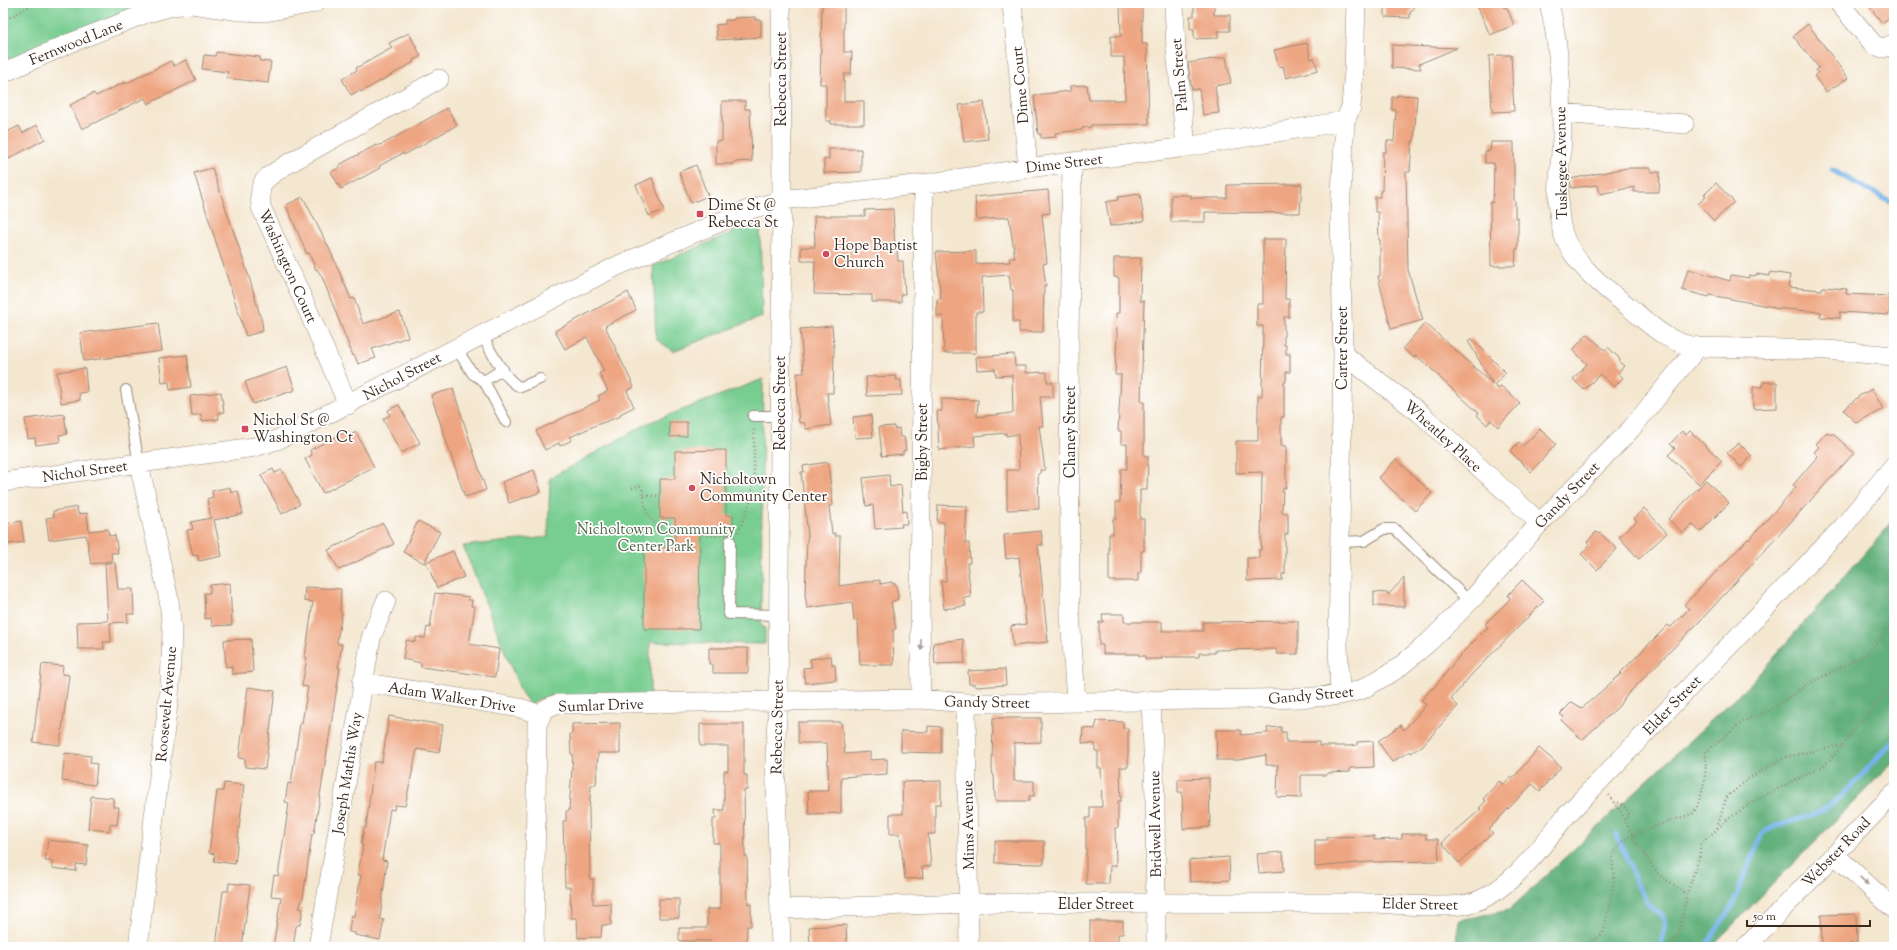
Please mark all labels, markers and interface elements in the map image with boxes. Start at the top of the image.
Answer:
street label: Fernwood Lane [26,15,127,72]
street label: Rebecca Street [772,32,793,126]
street label: Palm Street [1167,37,1194,112]
street label: Dime Court [1008,45,1035,125]
street label: Tuskegee Avenue [1551,106,1574,220]
street label: Dime Street [1025,149,1104,180]
place label: Dime St @ Rebecca St [708,196,778,234]
street label: Washington Court [252,206,321,327]
marker: Dime St @ Rebecca St [695,209,705,219]
place label: Hope Baptist Church [834,236,917,274]
marker: Hope Baptist Church [821,249,831,259]
street label: Carter Street [1333,306,1354,390]
street label: Nichol Street [360,348,445,407]
street label: Rebecca Street [771,356,792,450]
street label: Chaney Street [1061,386,1082,478]
street label: Wheatley Place [1398,396,1486,478]
street label: Bigby Street [913,403,934,481]
place label: Nichol St @ Washington Ct [253,411,353,449]
marker: Nichol St @ Washington Ct [240,424,250,434]
street label: Nichol Street [41,456,129,489]
street label: Gandy Street [1531,458,1605,534]
place label: Nicholtown Community Center [700,470,828,508]
marker: Nicholtown Community Center [687,483,697,493]
park label: Nicholtown Community Center Park [577,520,736,558]
one-way arrow [918,639,924,652]
street label: Roosevelt Avenue [152,645,183,763]
street label: Elder Street [1639,671,1707,741]
street label: Adam Walker Drive [386,678,517,719]
street label: Rebecca Street [767,679,790,775]
street label: Gandy Street [1268,682,1355,711]
street label: Gandy Street [944,692,1030,715]
street label: Sumlar Drive [558,695,644,718]
street label: Joseph Mathis Way [328,710,369,837]
street label: Bridwell Avenue [1145,770,1168,878]
street label: Mims Avenue [958,780,981,870]
street label: Webster Road [1798,813,1877,893]
one-way arrow [1859,876,1869,886]
street label: Elder Street [1382,894,1458,917]
street label: Elder Street [1058,895,1134,916]
scale bar [1747,902,1870,928]
text: 50 m [1752,908,1776,926]

